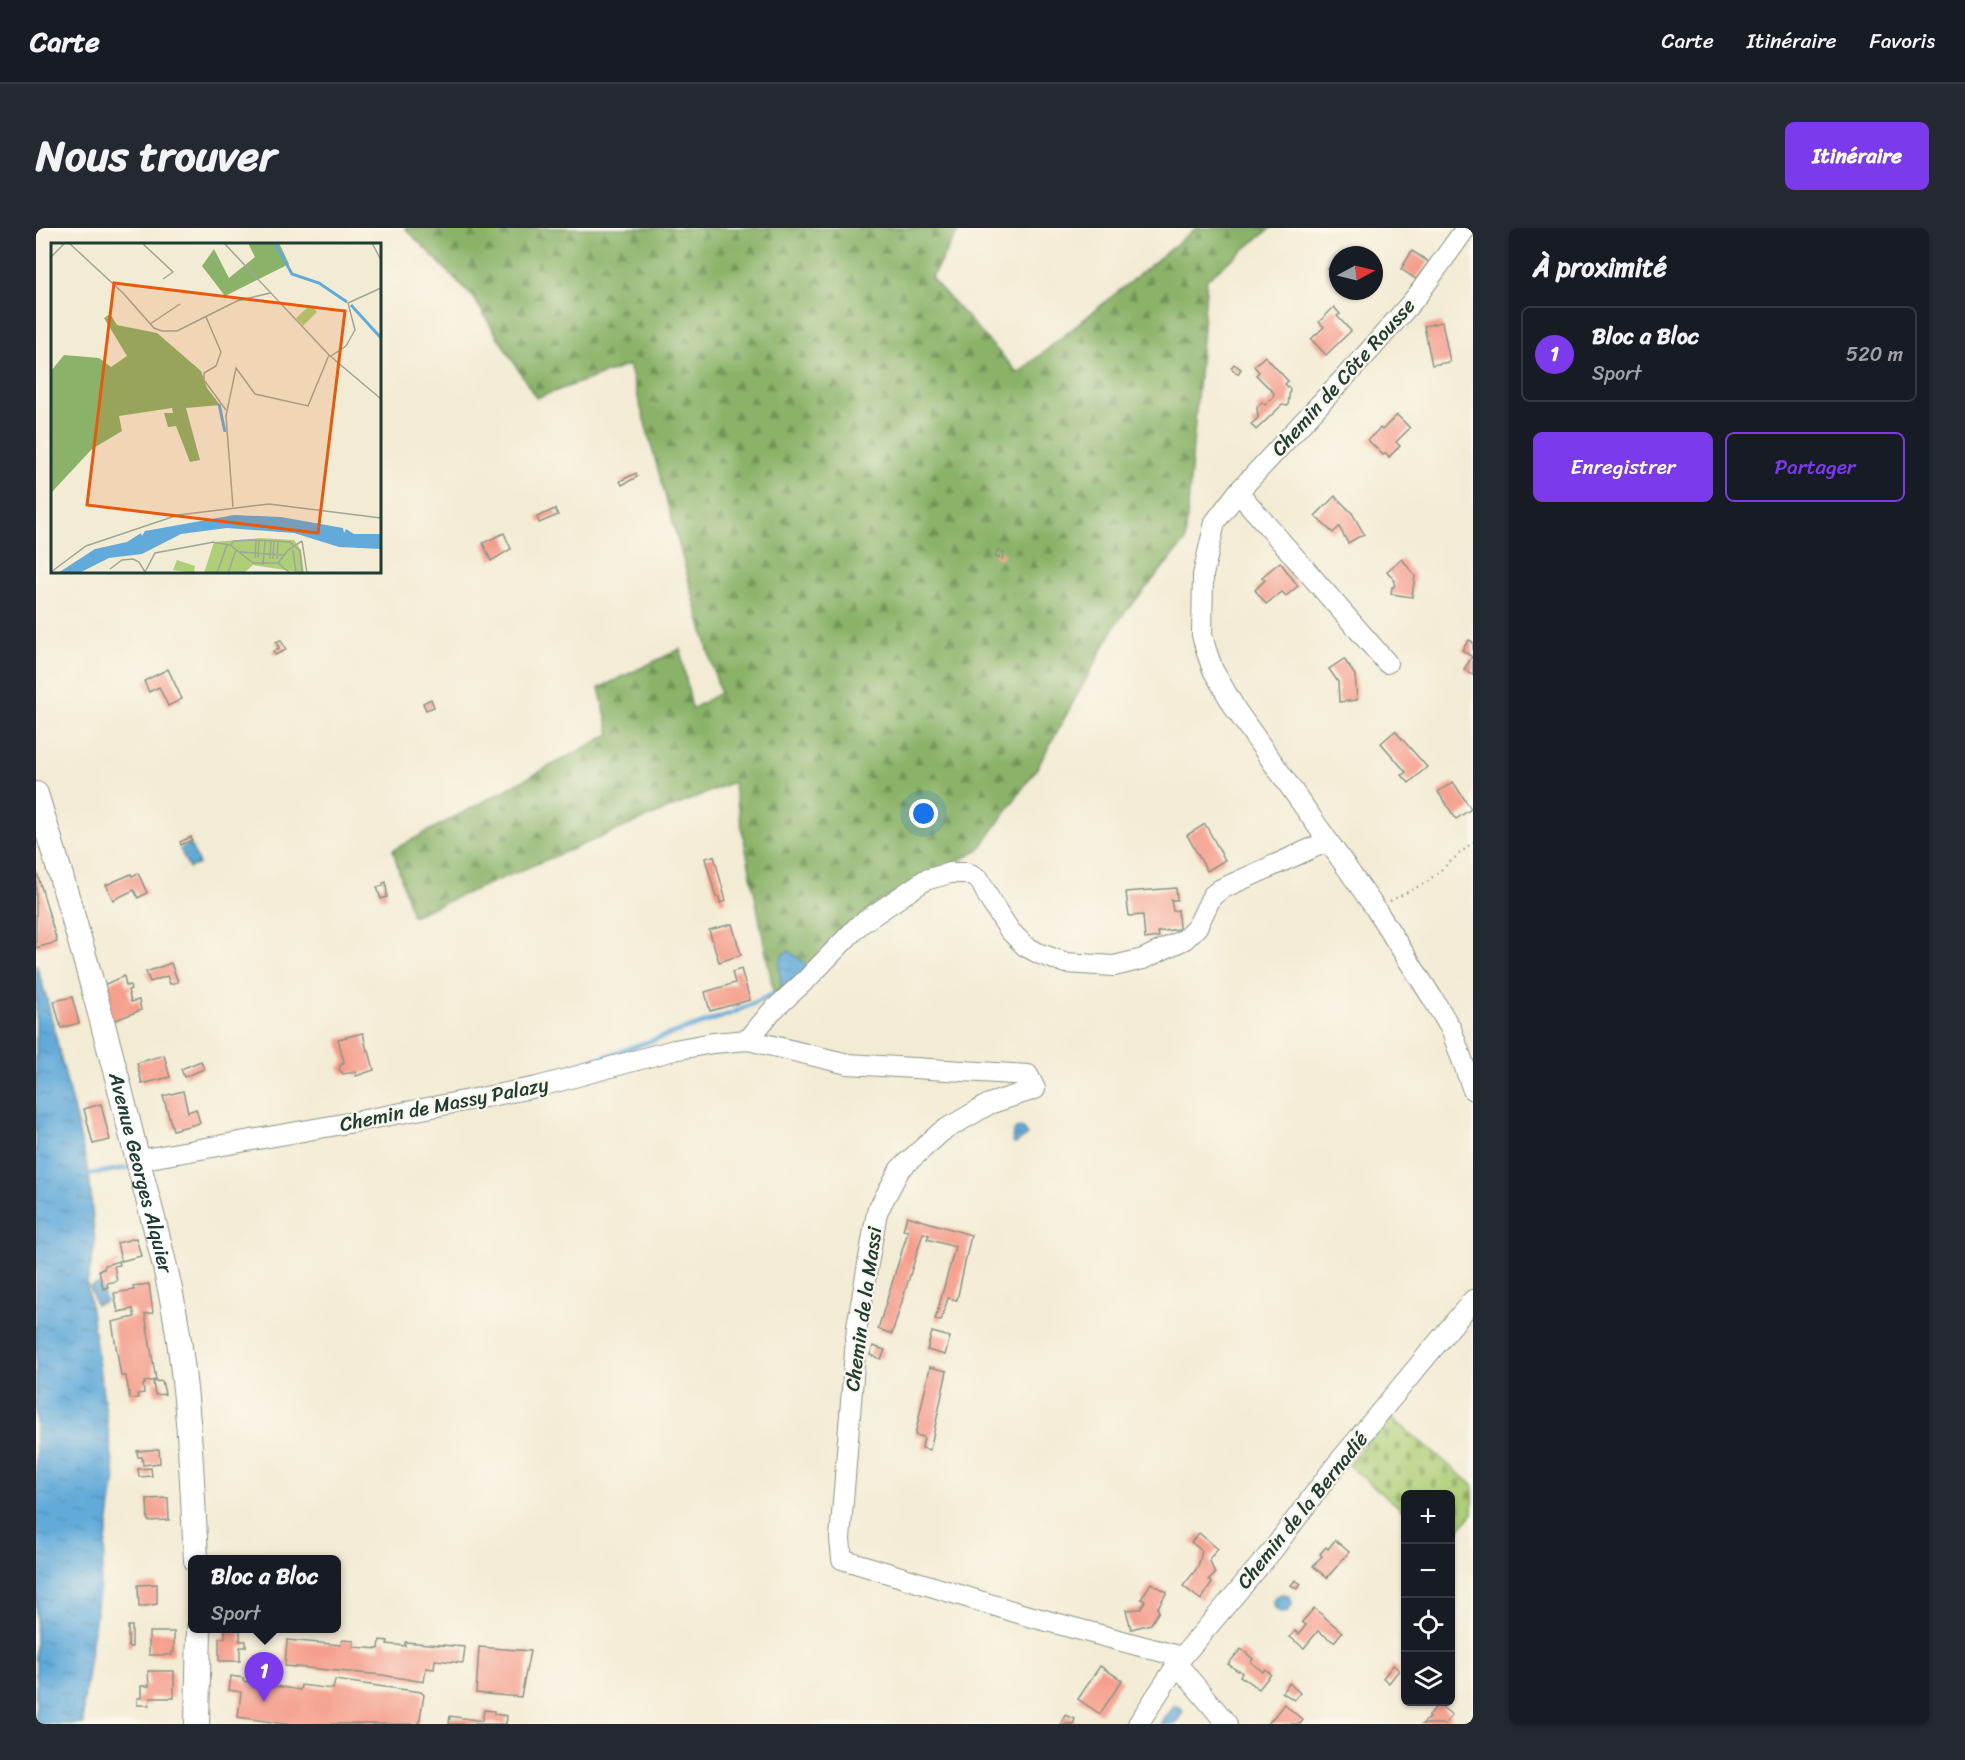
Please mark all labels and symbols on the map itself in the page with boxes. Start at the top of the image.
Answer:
inset map [51,243,381,573]
north arrow [1329,246,1383,300]
street label: Chemin de Côte Rousse [1262,290,1424,465]
your location [909,799,938,828]
street label: Chemin de Massy Palazy [337,1067,552,1142]
street label: Avenue Georges Alquier [98,1068,183,1277]
street label: Chemin de la Massi [835,1224,892,1394]
street label: Chemin de la Bernadié [1228,1424,1377,1597]
pin: 1 [244,1652,284,1702]

